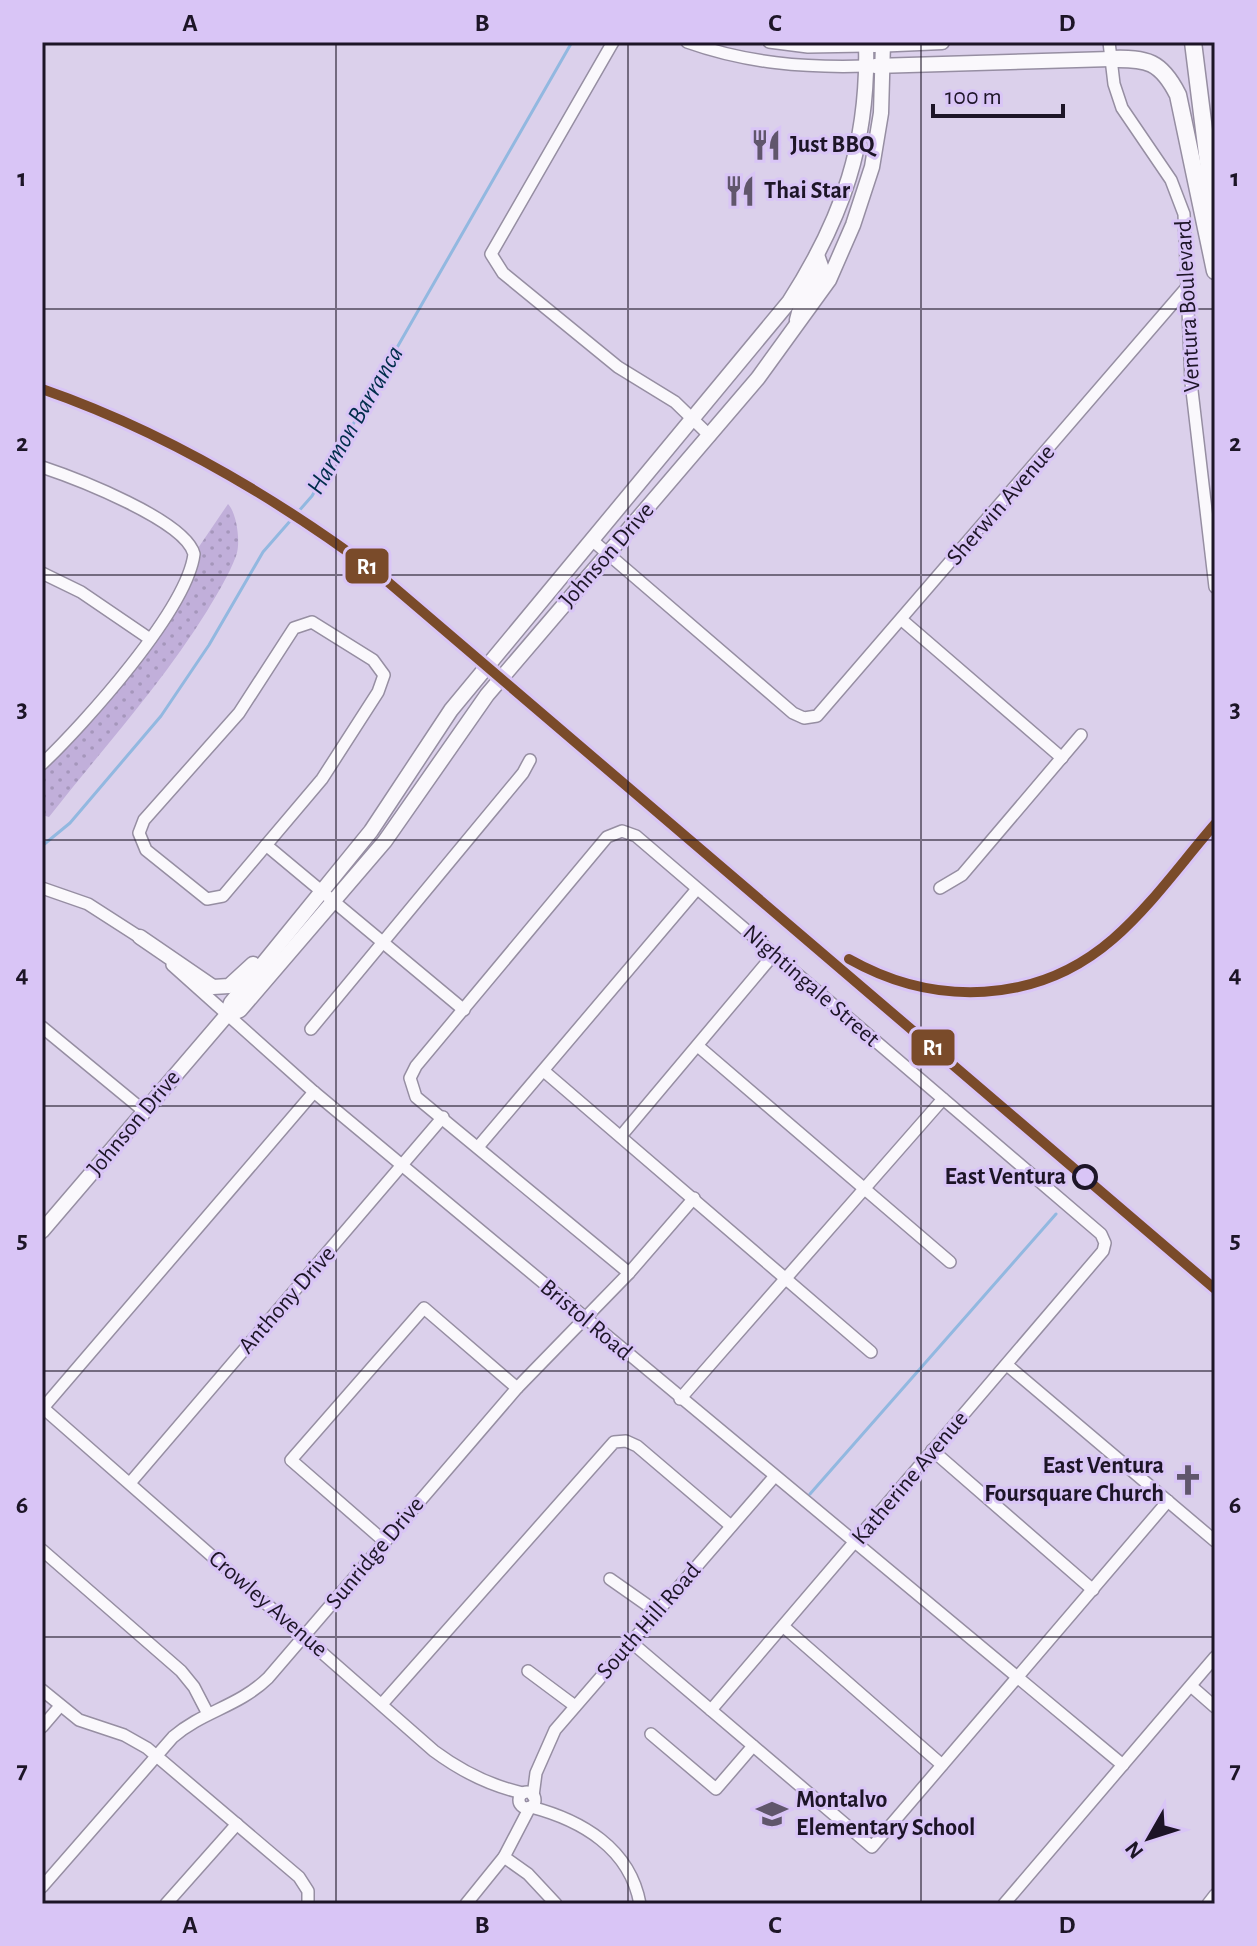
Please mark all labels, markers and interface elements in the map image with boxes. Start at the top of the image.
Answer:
text: A [182,10,198,36]
text: B [474,10,490,36]
text: C [768,10,782,36]
text: D [1058,10,1076,36]
scale bar [933,68,1063,118]
text: 100 m [945,85,1002,109]
restaurant icon: Just BBQ [749,128,783,162]
place label: Just BBQ [790,133,877,157]
text: 1 [17,165,27,191]
text: 1 [1230,165,1240,191]
restaurant icon: Thai Star [723,174,757,208]
place label: Thai Star [764,179,851,203]
street label: Ventura Boulevard [1172,219,1204,393]
water label: Harmon Barranca [302,341,408,499]
text: 2 [16,430,28,456]
text: 2 [1229,430,1241,456]
street label: Sherwin Avenue [942,440,1060,570]
street label: Johnson Drive [555,498,659,612]
line badge: R1 [344,547,390,585]
text: R1 [357,556,377,578]
text: 3 [16,696,28,722]
text: 3 [1229,696,1241,722]
street label: Nightingale Street [738,920,884,1052]
text: 4 [15,961,29,987]
text: 4 [1228,961,1242,987]
line badge: R1 [910,1028,956,1067]
text: R1 [923,1037,943,1059]
street label: Johnson Drive [83,1065,185,1181]
place label: East Ventura [945,1165,1066,1189]
marker: East Ventura [1073,1165,1097,1189]
text: 5 [16,1227,28,1253]
text: 5 [1229,1227,1241,1253]
street label: Anthony Drive [234,1242,340,1358]
street label: Bristol Road [535,1275,637,1365]
street label: Katherine Avenue [847,1407,973,1549]
place label: East Ventura Foursquare Church [984,1454,1164,1506]
church icon: East Ventura Foursquare Church [1171,1463,1205,1497]
text: 6 [16,1492,28,1518]
street label: Sunridge Drive [321,1492,429,1614]
text: 6 [1229,1492,1241,1518]
street label: Crowley Avenue [204,1546,332,1662]
street label: South Hill Road [592,1559,706,1683]
text: 7 [16,1757,28,1783]
text: 7 [1229,1757,1241,1783]
place label: Montalvo Elementary School [796,1788,975,1840]
school or university icon: Montalvo Elementary School [755,1797,789,1831]
north arrow [1109,1798,1189,1878]
text: N [1121,1837,1148,1863]
text: A [182,1912,198,1938]
text: B [474,1912,490,1938]
text: C [768,1912,782,1938]
text: D [1058,1912,1076,1938]

